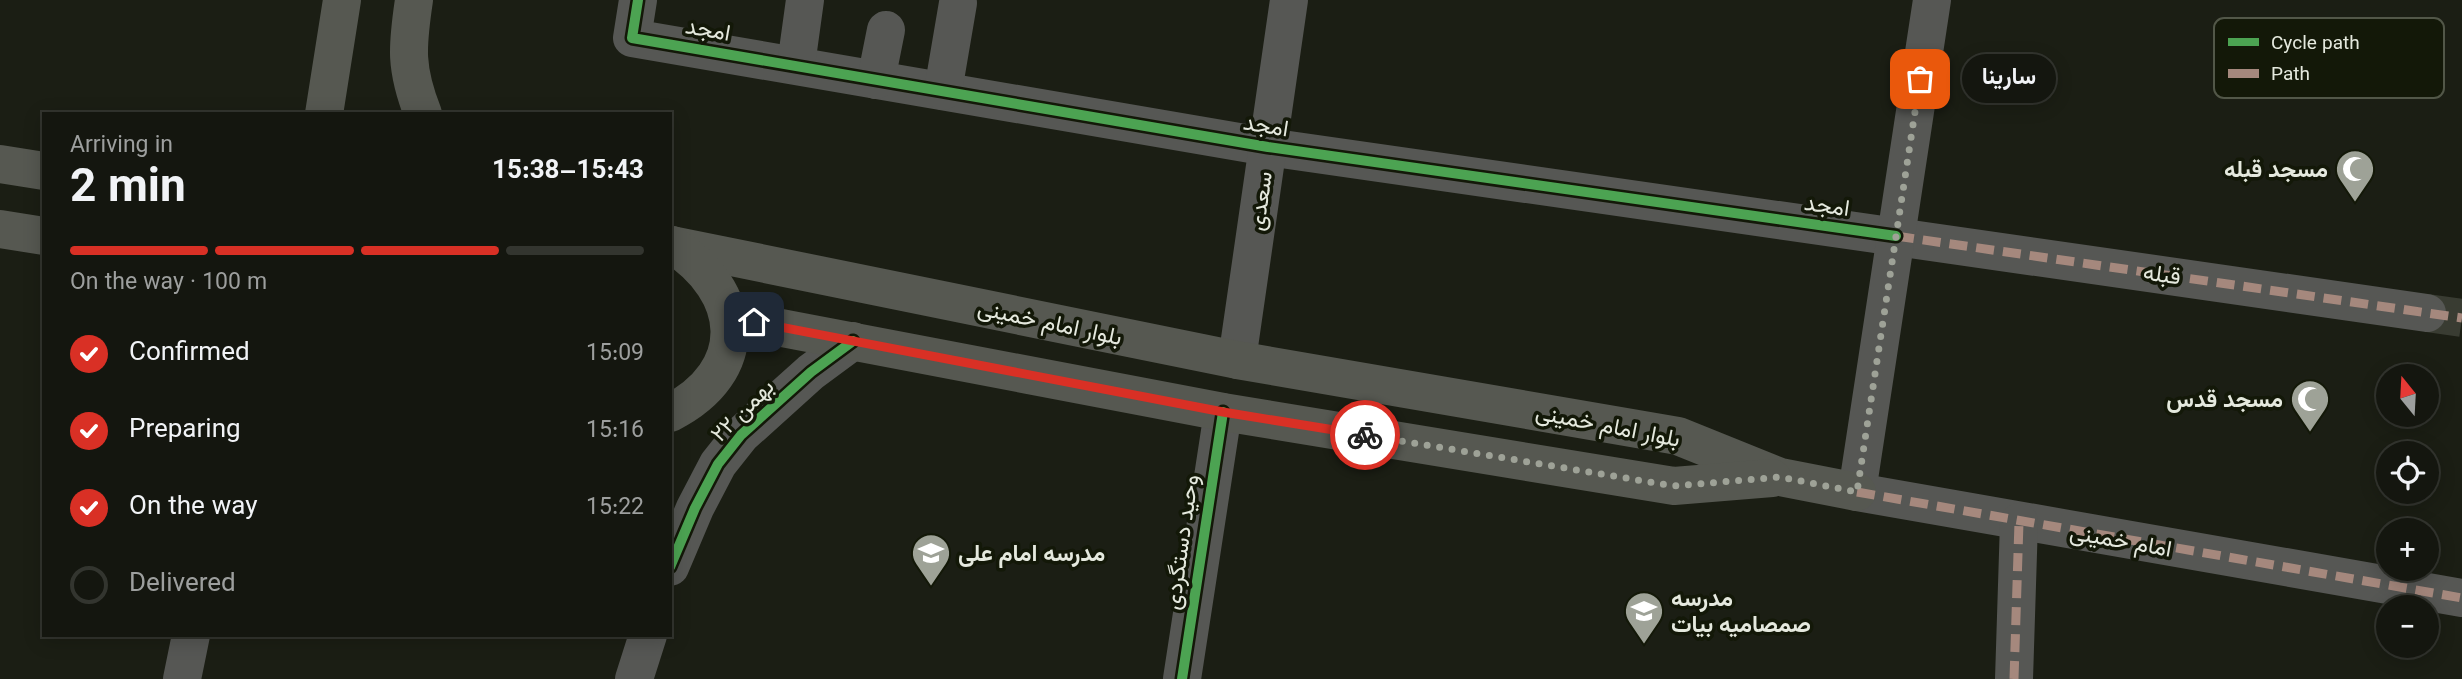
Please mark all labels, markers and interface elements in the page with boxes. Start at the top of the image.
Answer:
street label: امجد [682,9,733,53]
legend [2214,18,2444,98]
text: Cycle path [2271,30,2360,59]
pin [1890,49,1950,109]
callout: سارینا [1962,55,2056,104]
icon: bag [1901,60,1939,98]
text: سارینا [1982,60,2036,96]
text: Path [2271,61,2310,90]
street label: امجد [1240,106,1291,148]
text: Arriving in [70,128,173,164]
mosque icon: مسجد قبله [2334,148,2376,203]
text: 15:38–15:43 [492,151,644,192]
place label: مسجد قبله [2224,153,2328,189]
text: 2 min [70,154,186,226]
street label: سعدی [1240,169,1284,233]
street label: امجد [1802,186,1852,228]
street label: قبله [2141,256,2183,296]
text: On the way · 100 m [70,265,267,301]
street label: بلوار امام خمینی [974,291,1125,357]
pin [724,292,784,352]
icon: home [735,303,773,341]
text: Confirmed [129,333,250,374]
icon: check [70,335,108,373]
text: 15:09 [586,336,644,372]
north arrow [2376,364,2440,427]
map controls [2376,364,2439,658]
street label: ۲۲ بهمن [703,371,784,452]
mosque icon: مسجد قدس [2289,378,2331,433]
place label: مسجد قدس [2166,383,2283,419]
street label: بلوار امام خمینی [1532,395,1683,459]
courier [1330,400,1400,470]
text: Preparing [129,410,241,451]
icon: check [70,412,108,450]
text: 15:16 [586,413,644,449]
icon: bike [1346,416,1384,454]
button: locate [2376,441,2439,504]
street label: وحید دستگردی [1156,472,1210,612]
text: On the way [129,487,258,528]
icon: check [70,489,108,527]
text: 15:22 [586,490,644,526]
street label: امام خمینی [2067,515,2175,569]
button: + [2376,518,2439,581]
school or university icon: مدرسه امام علی [910,532,952,587]
place label: مدرسه امام علی [958,537,1105,573]
text: Delivered [129,564,236,605]
place label: مدرسه صمصامیه بیات [1671,582,1811,644]
school or university icon: مدرسه صمصامیه بیات [1623,590,1665,645]
button: − [2376,595,2439,658]

